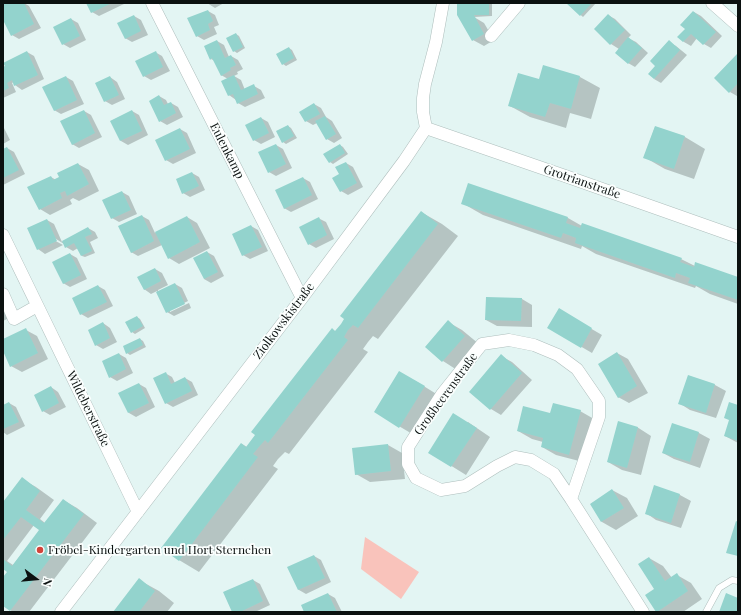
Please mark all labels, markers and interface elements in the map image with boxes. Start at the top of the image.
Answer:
street label: Eulenkamp [207,121,247,181]
street label: Grotrianstraße [542,162,622,202]
street label: Ziolkowskistraße [251,280,317,362]
street label: Großbeerenstraße [411,350,481,438]
street label: Wildeberstraße [63,369,113,449]
place label: Fröbel-Kindergarten und Hort Sternchen [48,543,271,557]
marker: Fröbel-Kindergarten und Hort Sternchen [35,545,45,555]
north arrow [16,559,56,599]
text: N [40,577,56,588]

